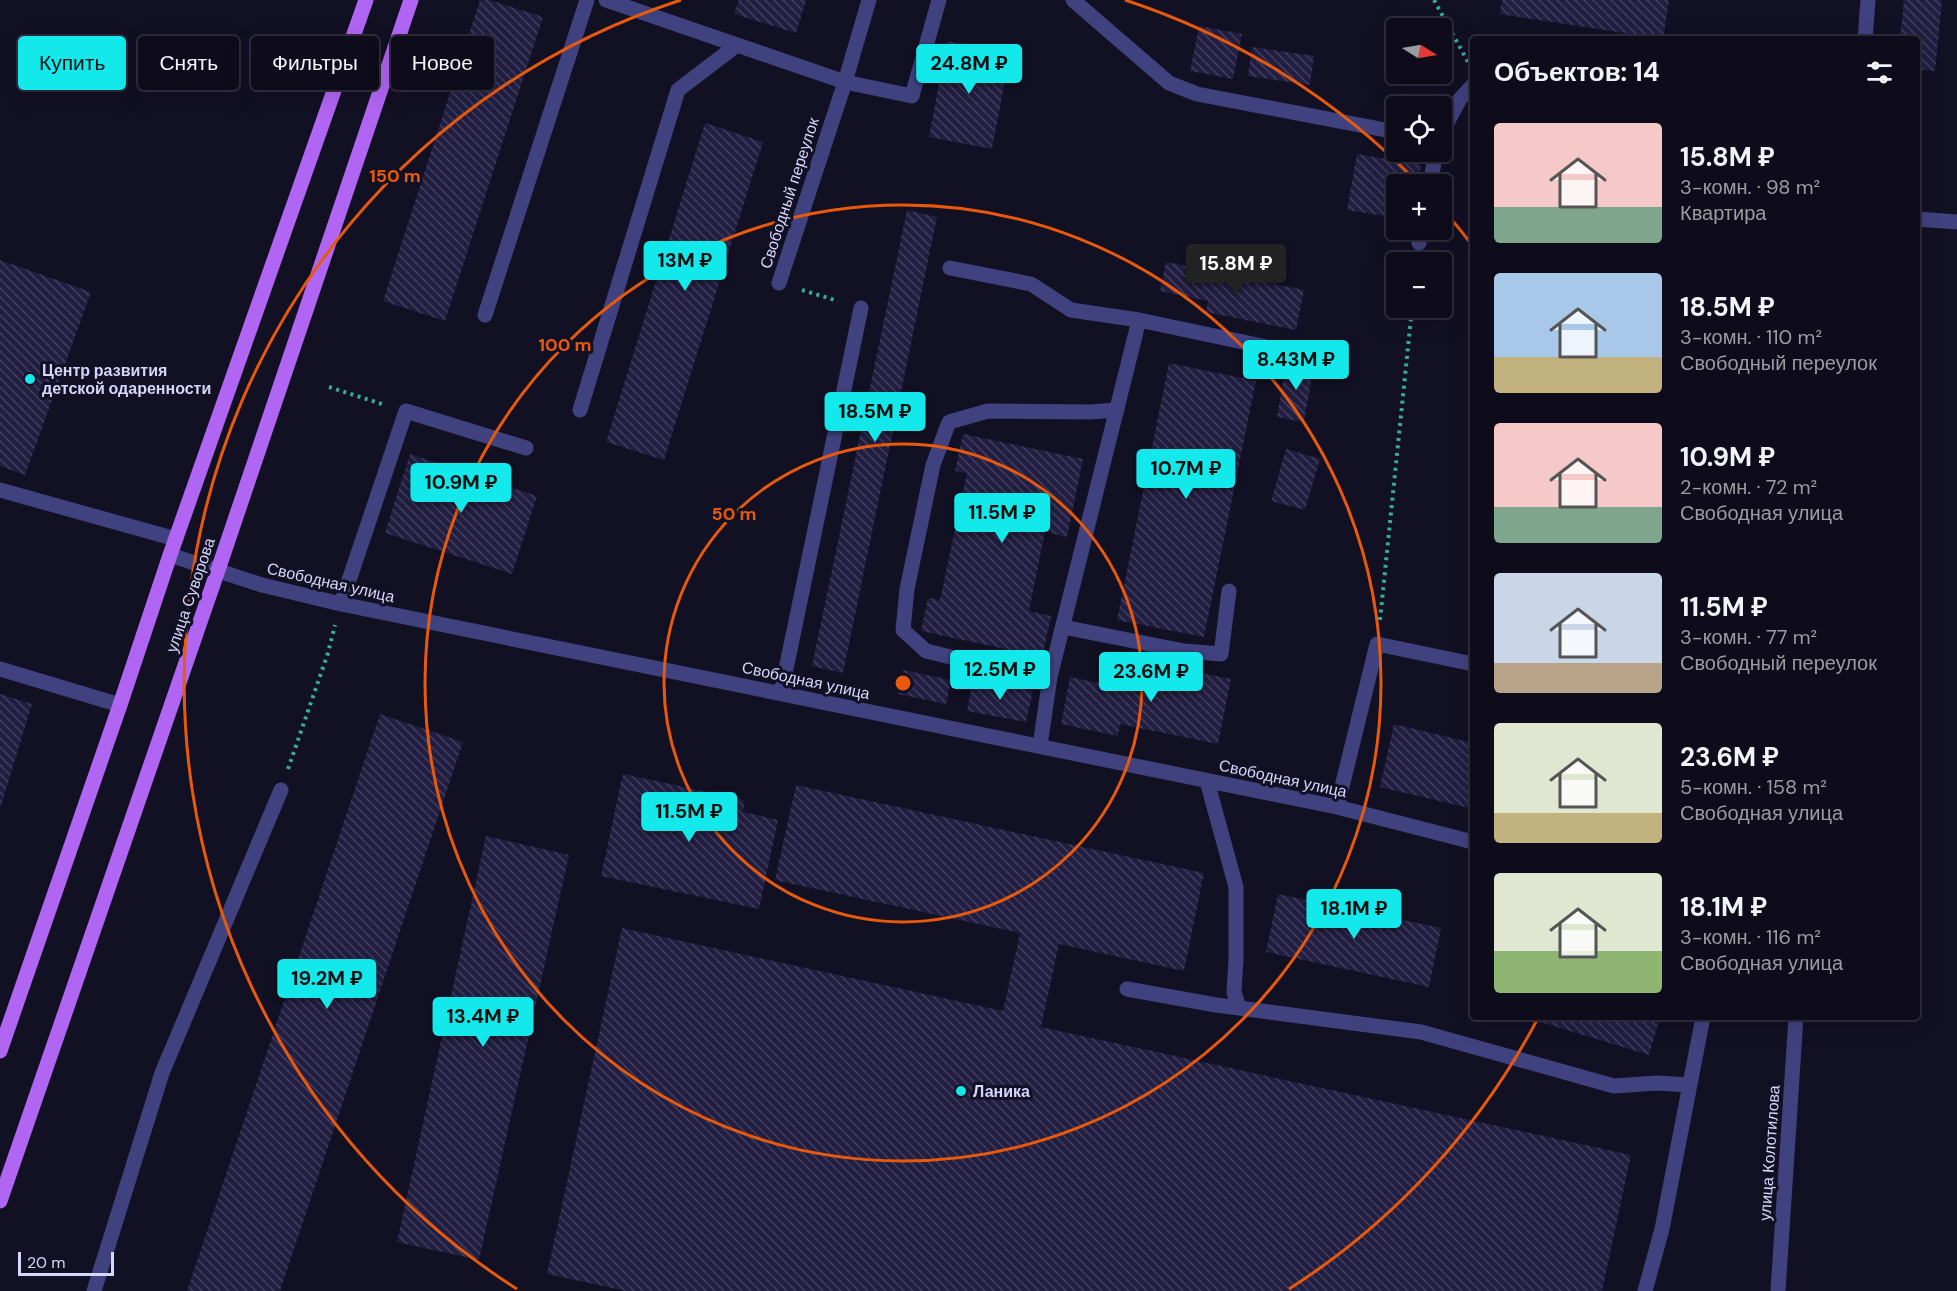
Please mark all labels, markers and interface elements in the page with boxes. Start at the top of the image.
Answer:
north arrow [1386,18,1452,84]
map controls [1386,18,1452,318]
chip: Купить [18,36,126,90]
chip: Снять [138,36,239,90]
chip: Фильтры [251,36,379,90]
chip: Новое [391,36,494,90]
pin: 24.8M ₽ [914,44,1024,95]
text: 24.8M ₽ [930,50,1008,76]
text: Объектов: 14 [1494,55,1660,89]
icon: filters [1863,56,1896,89]
button: locate [1386,96,1452,162]
street label: Свободный переулок [755,114,824,271]
text: 15.8M ₽ [1680,140,1775,174]
icon: home [1542,147,1614,219]
text: 150 m [369,164,421,188]
button: + [1386,174,1452,240]
text: 3-комн. · 98 m² [1680,174,1820,200]
text: Квартира [1680,200,1766,226]
pin: 13M ₽ [643,241,727,292]
pin: 15.8M ₽ [1181,244,1291,295]
text: 13M ₽ [658,247,712,273]
text: 15.8M ₽ [1200,250,1272,276]
button: − [1386,252,1452,318]
text: 18.5M ₽ [1680,290,1775,324]
icon: home [1542,297,1614,369]
text: 3-комн. · 110 m² [1680,324,1822,350]
text: 100 m [538,333,592,357]
pin: 8.43M ₽ [1241,340,1351,391]
text: 8.43M ₽ [1257,346,1335,372]
text: Свободный переулок [1680,350,1877,376]
place label: Центр развития детской одаренности [42,360,211,399]
marker: Центр развития детской одаренности [23,372,37,386]
pin: 18.5M ₽ [820,392,930,443]
text: 18.5M ₽ [839,398,911,424]
text: 10.9M ₽ [1680,440,1775,474]
icon: home [1542,447,1614,519]
pin: 10.7M ₽ [1131,449,1241,500]
text: 10.7M ₽ [1150,455,1222,481]
pin: 10.9M ₽ [406,463,516,514]
text: 10.9M ₽ [424,469,498,495]
text: 2-комн. · 72 m² [1680,474,1817,500]
pin: 11.5M ₽ [947,493,1057,544]
text: 11.5M ₽ [968,499,1036,525]
text: Свободная улица [1680,500,1843,526]
text: 50 m [711,502,757,526]
street label: улица Суворова [161,535,220,655]
street label: Свободная улица [265,558,397,607]
text: 11.5M ₽ [1680,590,1768,624]
icon: home [1542,597,1614,669]
text: 3-комн. · 77 m² [1680,624,1817,650]
pin: 12.5M ₽ [945,650,1055,701]
text: Свободный переулок [1680,650,1877,676]
pin: 23.6M ₽ [1096,652,1206,703]
text: 12.5M ₽ [964,656,1036,682]
street label: Свободная улица [740,657,872,704]
text: 23.6M ₽ [1113,658,1189,684]
centre of rings [893,673,913,693]
text: 23.6M ₽ [1680,740,1779,774]
icon: home [1542,747,1614,819]
street label: Свободная улица [1217,755,1349,802]
text: 5-комн. · 158 m² [1680,774,1827,800]
pin: 11.5M ₽ [634,792,744,843]
text: 11.5M ₽ [655,798,723,824]
text: Свободная улица [1680,800,1843,826]
pin: 18.1M ₽ [1299,889,1409,940]
text: 18.1M ₽ [1680,890,1767,924]
text: 18.1M ₽ [1320,895,1388,921]
icon: home [1542,897,1614,969]
text: 3-комн. · 116 m² [1680,924,1821,950]
text: Свободная улица [1680,950,1843,976]
pin: 19.2M ₽ [272,959,382,1010]
text: 19.2M ₽ [291,965,363,991]
pin: 13.4M ₽ [428,997,538,1048]
text: 13.4M ₽ [447,1003,519,1029]
place label: Ланика [973,1081,1030,1102]
marker: Ланика [954,1084,968,1098]
street label: улица Колотилова [1754,1084,1785,1222]
scale bar [18,1249,114,1276]
text: 20 m [27,1252,66,1273]

